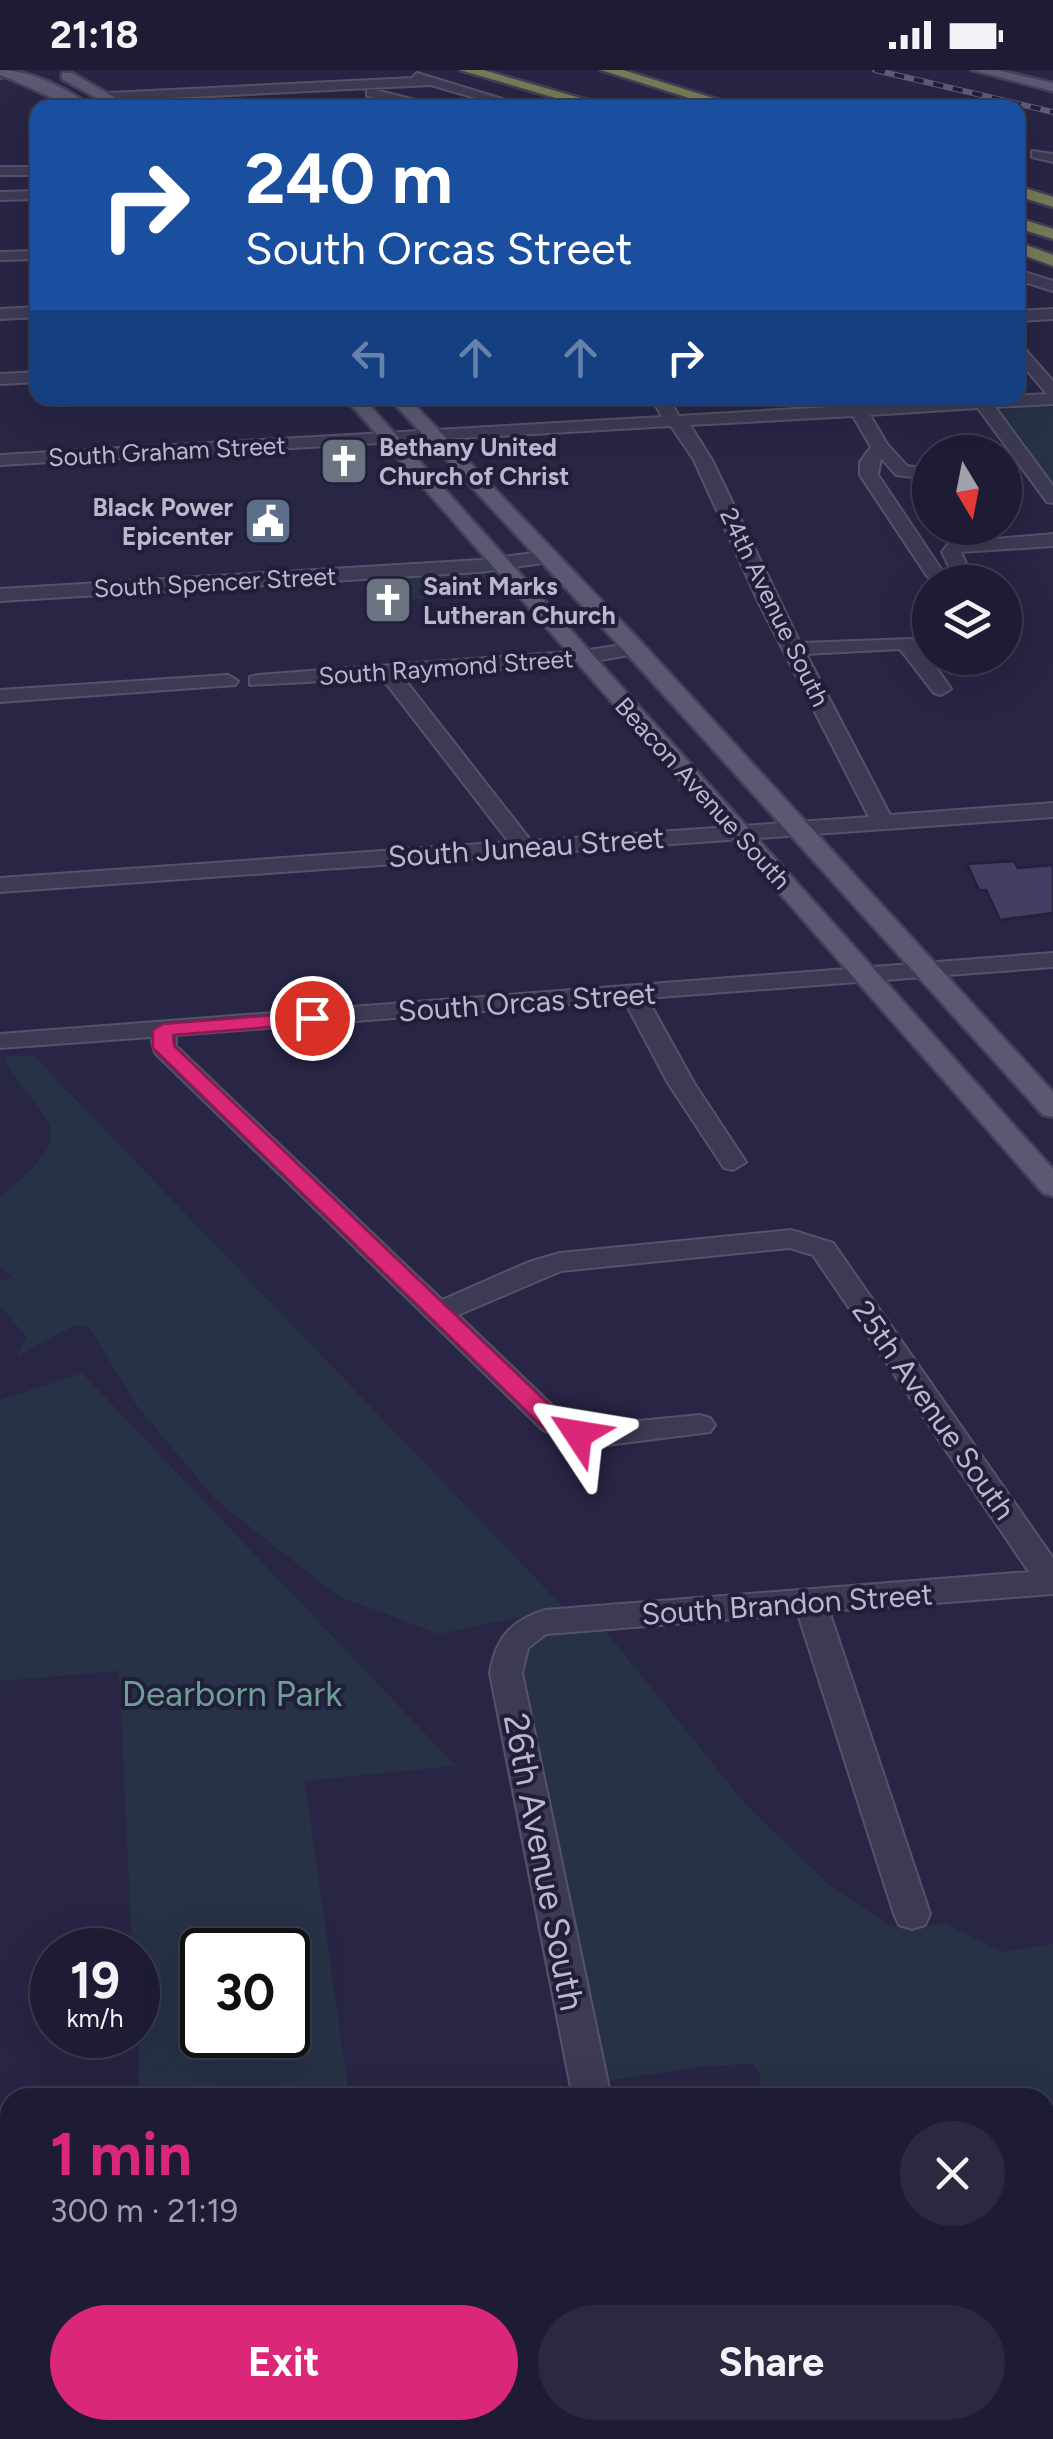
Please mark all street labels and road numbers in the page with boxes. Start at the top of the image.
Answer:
street label: South Graham Street [48,430,286,472]
street label: 24th Avenue South [714,503,836,711]
street label: South Spencer Street [93,561,337,603]
street label: South Raymond Street [318,643,574,691]
street label: Beacon Avenue South [609,691,797,895]
street label: South Juneau Street [387,819,665,875]
street label: South Orcas Street [397,975,657,1029]
street label: 25th Avenue South [845,1293,1023,1527]
street label: South Brandon Street [640,1575,934,1633]
street label: 26th Avenue South [495,1710,593,2014]

